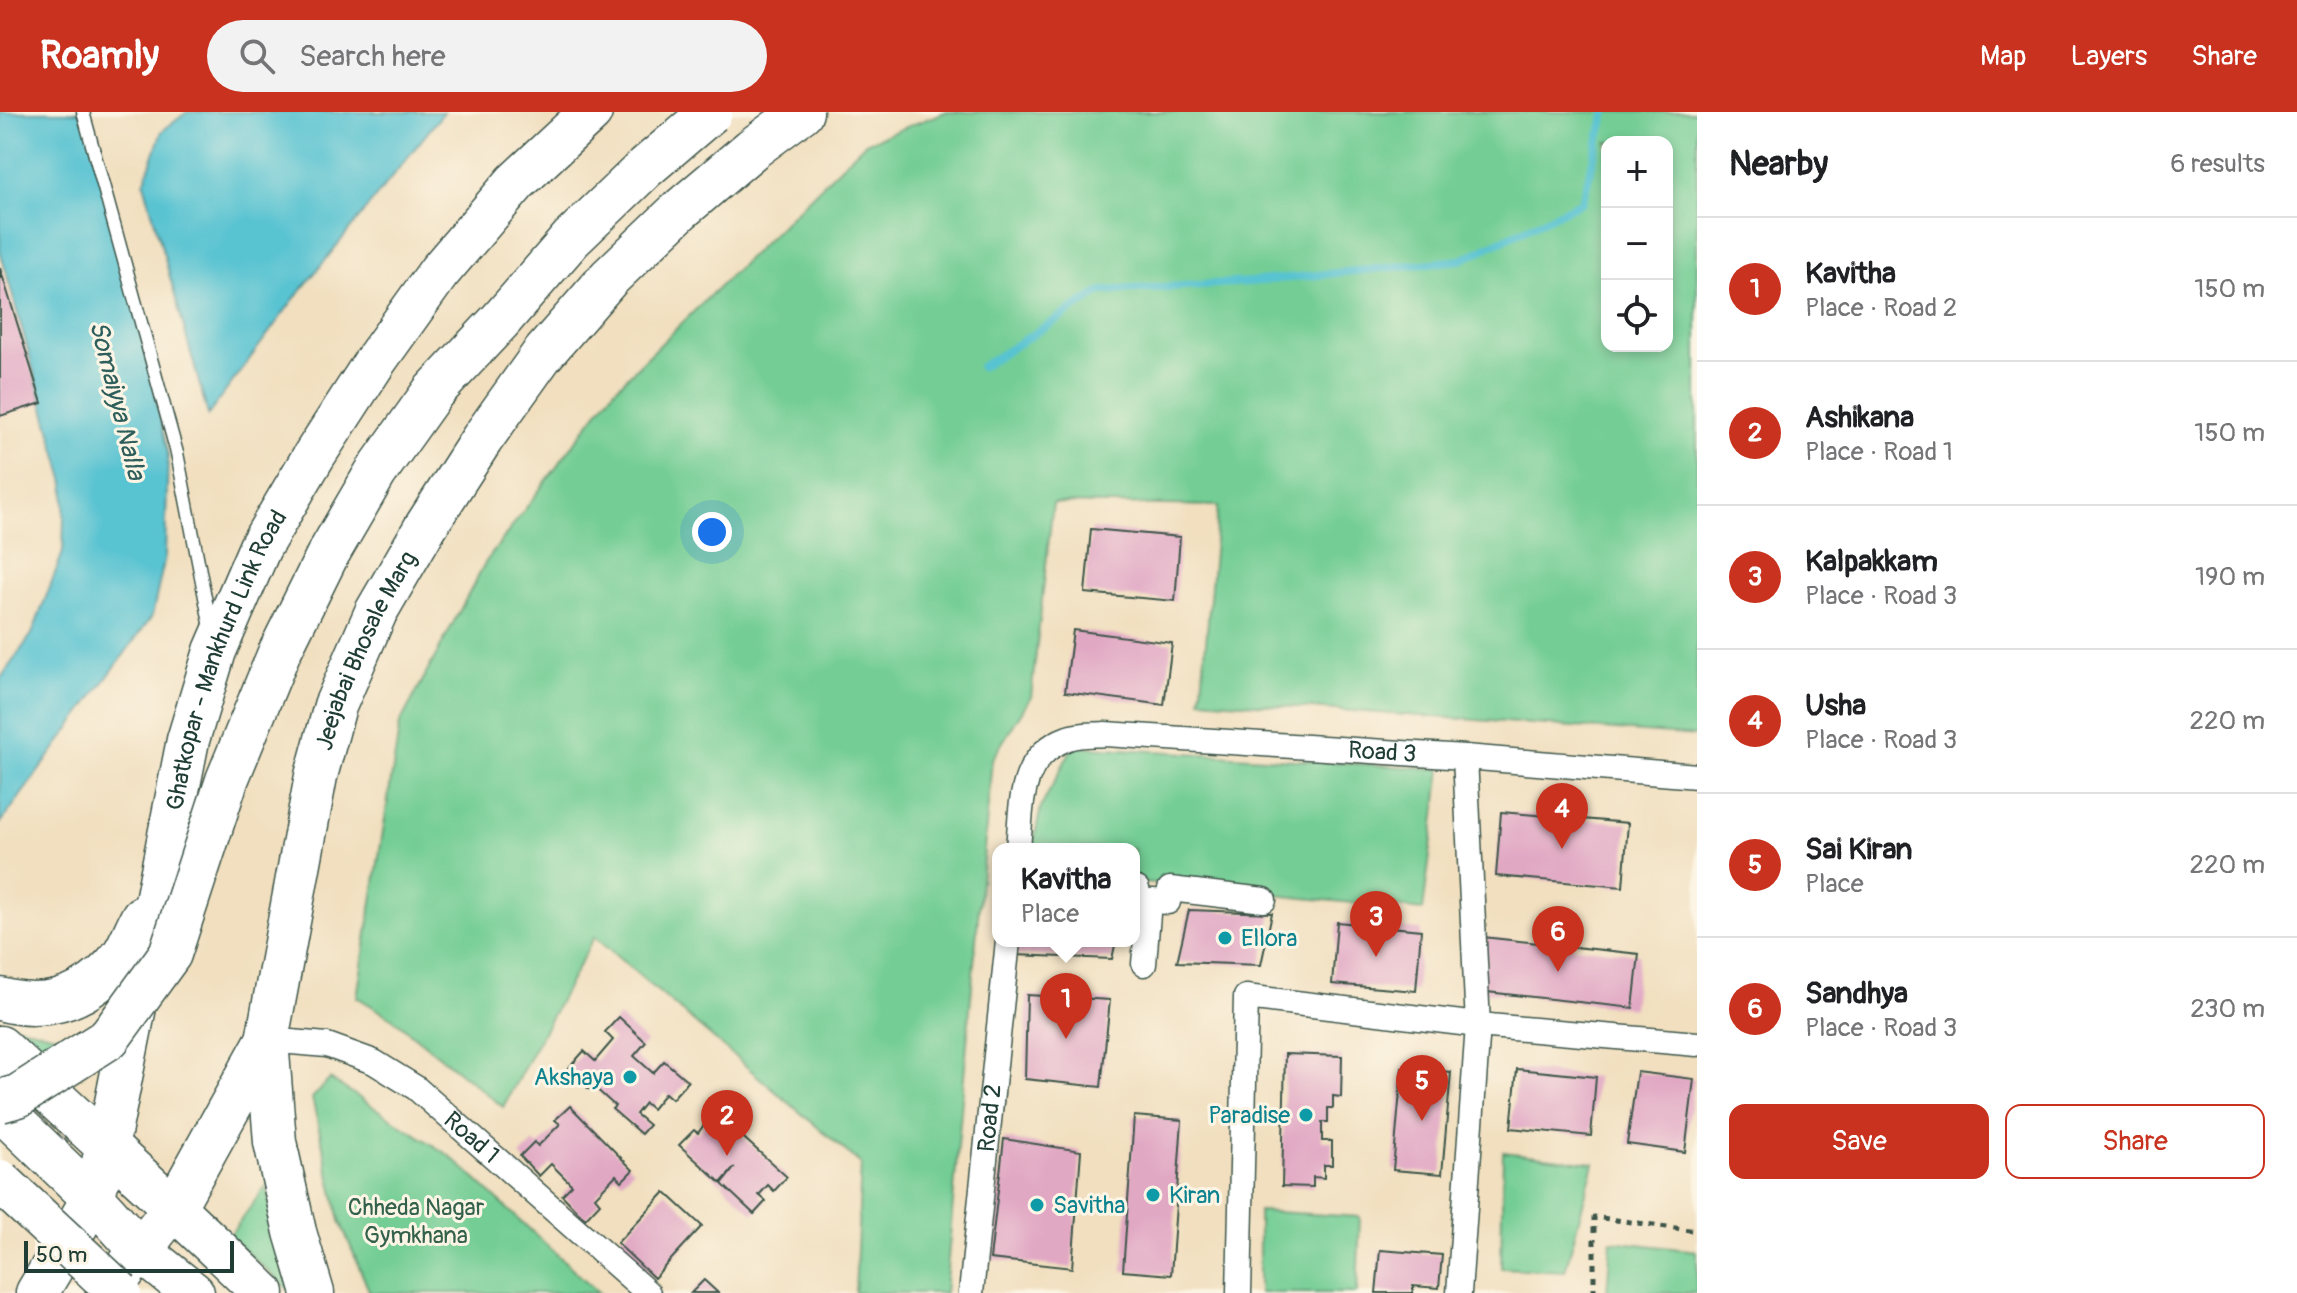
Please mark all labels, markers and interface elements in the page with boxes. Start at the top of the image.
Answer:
search box [207,20,767,92]
text: Roamly [40,32,159,80]
icon: search [235,34,279,78]
text: Search here [299,38,446,75]
text: Map [1980,39,2026,74]
text: Layers [2070,39,2147,74]
text: Share [2191,39,2257,74]
map controls [1601,136,1673,352]
button: + [1601,136,1673,208]
text: Nearby [1729,143,1828,186]
text: 6 results [2170,148,2265,180]
button: − [1601,208,1673,280]
text: Kavitha [1805,255,1896,292]
text: 1 [1750,273,1760,305]
text: 150 m [2194,273,2265,305]
button: locate [1601,280,1673,352]
text: Place · Road 2 [1805,292,1957,324]
water label: Somaiyya Nalla [82,318,153,485]
text: Ashikana [1805,399,1914,436]
text: 2 [1748,417,1762,449]
text: 150 m [2194,417,2265,449]
text: Place · Road 1 [1805,436,1953,468]
street label: Ghatkopar - Mankhurd Link Road [160,505,294,813]
your location [692,512,732,552]
text: Kalpakkam [1805,543,1938,580]
street label: Jeejabai Bhosale Marg [310,546,423,754]
text: 3 [1748,561,1762,593]
text: 190 m [2195,561,2265,593]
text: Place · Road 3 [1805,580,1957,612]
text: Usha [1805,687,1866,724]
text: 4 [1747,705,1763,737]
text: 220 m [2189,705,2265,737]
text: Place · Road 3 [1805,724,1957,756]
street label: Road 3 [1347,736,1417,769]
pin: 4 [1536,783,1588,849]
text: Sai Kiran [1805,831,1912,868]
popup [992,843,1140,947]
text: 5 [1748,849,1762,881]
text: 220 m [2189,849,2265,881]
text: Kavitha [1021,861,1112,898]
text: Place [1805,868,1864,900]
pin: 3 [1350,891,1402,957]
text: Place [1021,898,1079,930]
pin: 6 [1532,906,1584,972]
place label: Ellora [1241,924,1298,953]
marker: Ellora [1216,929,1234,947]
pin: 1 [1040,973,1092,1039]
text: Sandhya [1805,975,1908,1012]
text: 6 [1747,993,1763,1025]
text: 230 m [2190,993,2265,1025]
text: Place · Road 3 [1805,1012,1957,1044]
pin: 5 [1396,1055,1448,1121]
place label: Akshaya [534,1063,614,1092]
marker: Akshaya [621,1068,639,1086]
street label: Road 2 [972,1083,1008,1154]
pin: 2 [701,1090,753,1156]
place label: Paradise [1208,1101,1290,1130]
button: Save [1729,1104,1989,1179]
button: Share [2005,1104,2265,1179]
street label: Road 1 [438,1105,505,1170]
marker: Paradise [1297,1106,1315,1124]
place label: Kiran [1169,1181,1220,1210]
marker: Kiran [1144,1186,1162,1204]
place label: Savitha [1053,1191,1125,1220]
park label: Chheda Nagar Gymkhana [348,1193,485,1250]
marker: Savitha [1028,1196,1046,1214]
scale bar [24,1237,234,1273]
text: 50 m [36,1241,87,1269]

